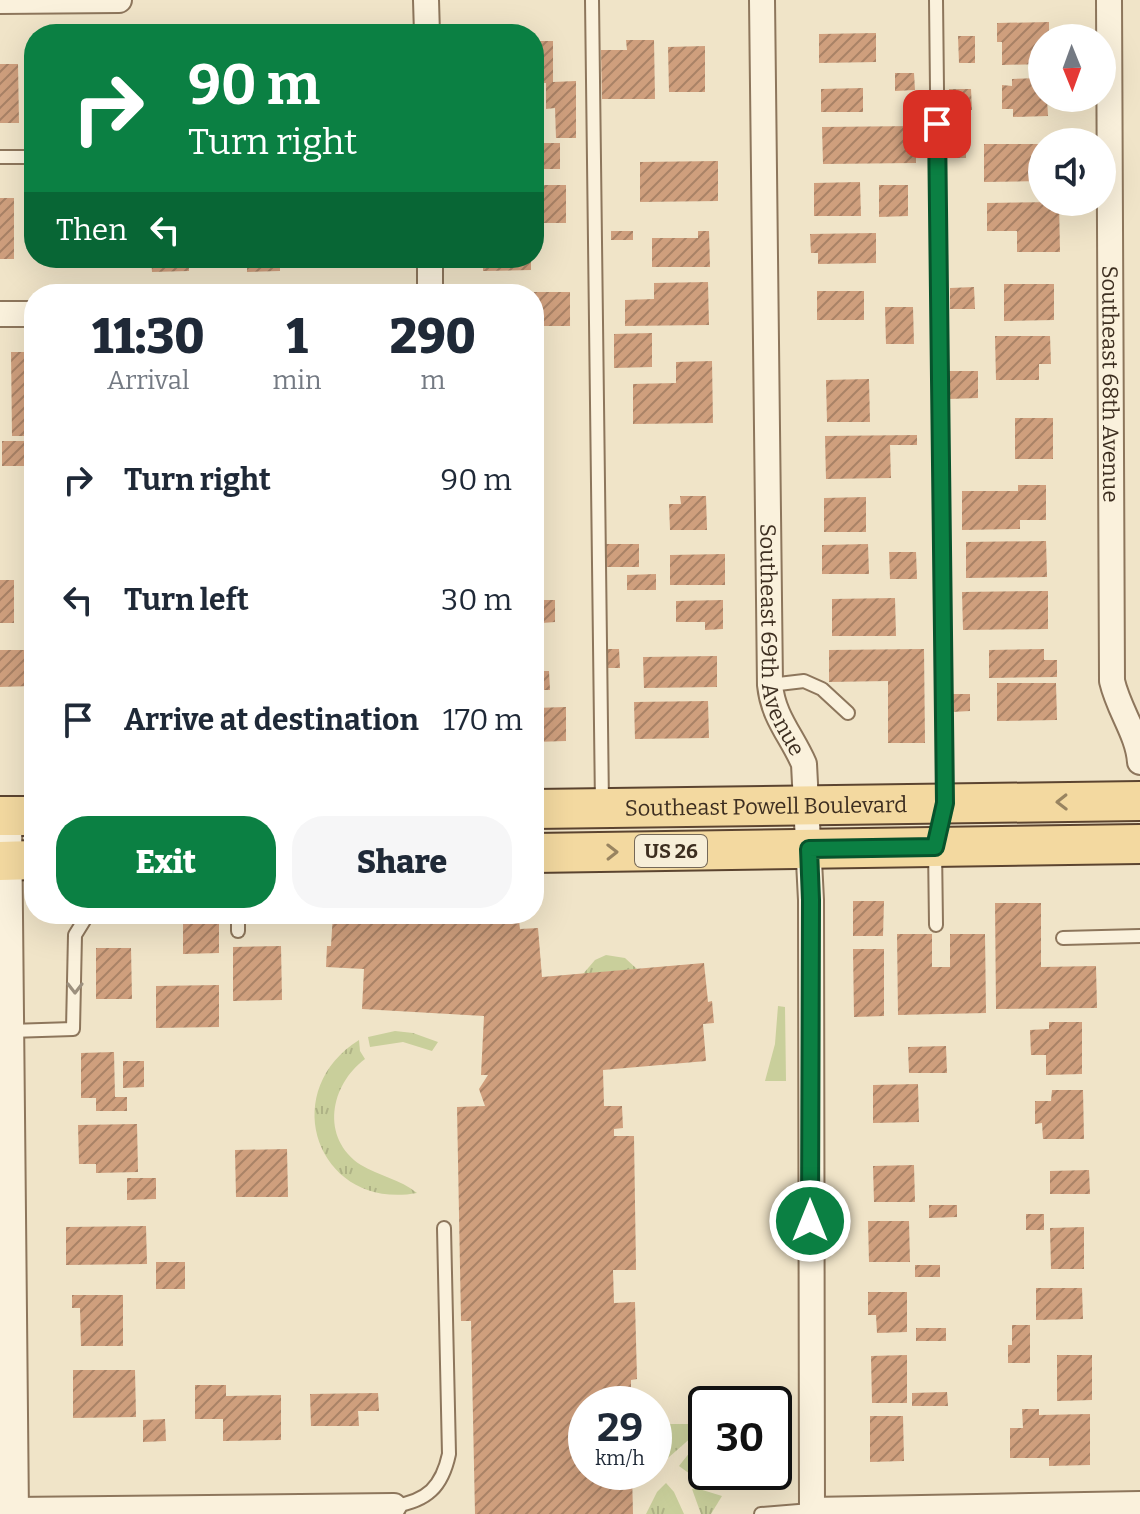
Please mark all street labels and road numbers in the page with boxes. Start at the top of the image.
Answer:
street label: Southeast 68th Avenue [1097,266,1125,502]
street label: Southeast 69th Avenue [755,523,811,760]
street label: Southeast Powell Boulevard [624,791,907,821]
road number: US 26 [635,835,707,867]

